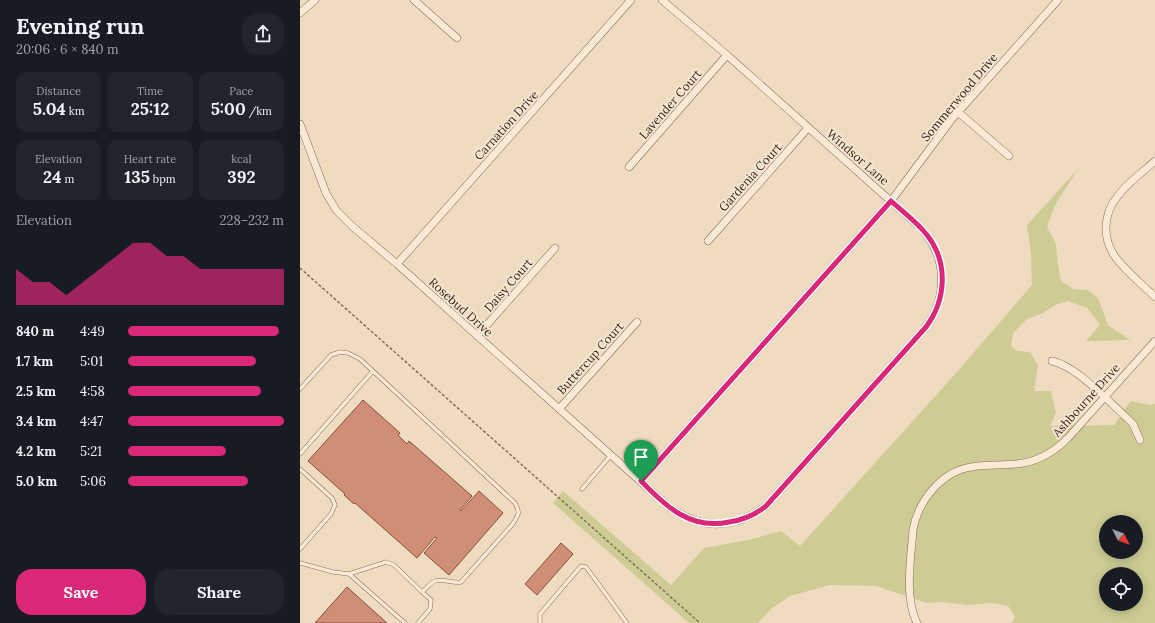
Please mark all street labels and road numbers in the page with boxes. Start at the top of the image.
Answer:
street label: Sommerwood Drive [918,49,1001,144]
street label: Lavender Court [636,66,705,142]
street label: Carnation Drive [471,87,542,163]
street label: Windsor Lane [824,126,893,188]
street label: Gardenia Court [715,140,785,214]
street label: Daisy Court [481,255,536,315]
street label: Rosebud Drive [426,274,496,340]
street label: Buttercup Court [554,319,627,397]
street label: Ashbourne Drive [1048,360,1123,441]

